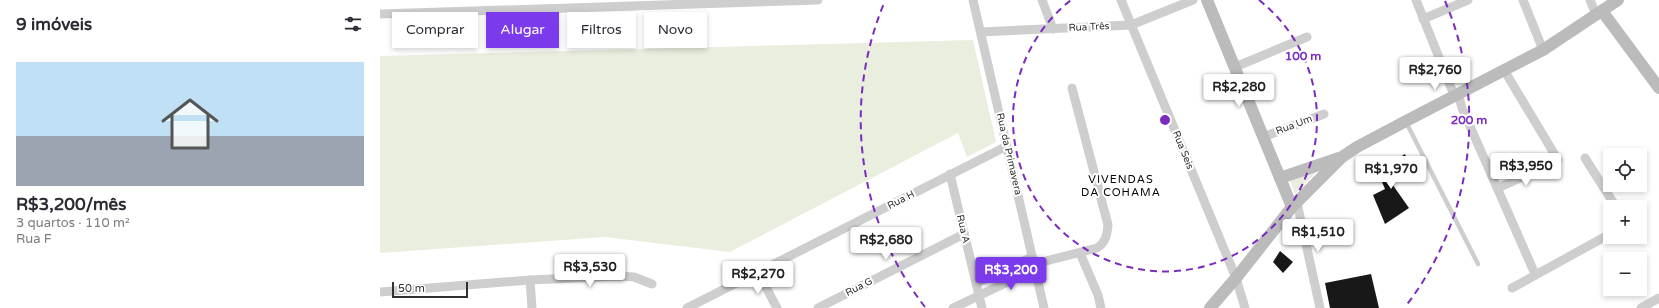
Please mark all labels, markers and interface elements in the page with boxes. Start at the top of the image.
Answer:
chip: Comprar [392,12,478,48]
chip: Alugar [486,12,559,48]
chip: Filtros [567,12,636,48]
chip: Novo [644,12,707,48]
icon: filters [342,13,364,35]
text: 9 imóveis [16,14,92,35]
street label: Rua Três [1068,20,1110,34]
text: 100 m [1285,49,1321,63]
pin: R$2,760 [1398,57,1472,91]
text: R$2,760 [1408,62,1462,78]
pin: R$2,280 [1202,74,1276,108]
text: R$2,280 [1212,79,1266,95]
icon: home [154,88,226,160]
street label: Rua da Primavera [994,112,1024,196]
centre of rings [1158,113,1172,127]
street label: Rua Um [1274,113,1314,137]
text: 200 m [1451,113,1487,127]
street label: Rua Seis [1170,129,1196,171]
map controls [1603,148,1647,296]
button: locate [1603,148,1647,192]
pin: R$3,950 [1489,153,1563,187]
pin: R$1,970 [1354,156,1428,190]
text: R$3,950 [1499,158,1553,174]
text: R$1,970 [1364,161,1418,177]
district label: VIVENDAS DA COHAMA [1081,173,1161,199]
street label: Rua H [885,188,917,212]
text: R$3,200/mês [16,194,126,215]
button: + [1603,200,1647,244]
street label: Rua A [954,214,972,244]
text: 3 quartos · 110 m² [16,215,130,231]
pin: R$1,510 [1281,219,1355,253]
text: R$1,510 [1291,224,1345,240]
pin: R$2,680 [849,227,923,261]
text: Rua F [16,231,52,247]
text: R$2,680 [859,232,913,248]
button: − [1603,252,1647,296]
pin: R$3,530 [553,254,627,288]
pin: R$3,200 [974,257,1048,291]
text: R$3,530 [563,259,617,275]
pin: R$2,270 [721,261,795,295]
text: R$3,200 [984,262,1038,278]
text: R$2,270 [731,266,785,282]
street label: Rua G [843,275,875,299]
scale bar [392,280,468,299]
text: 50 m [398,282,425,295]

